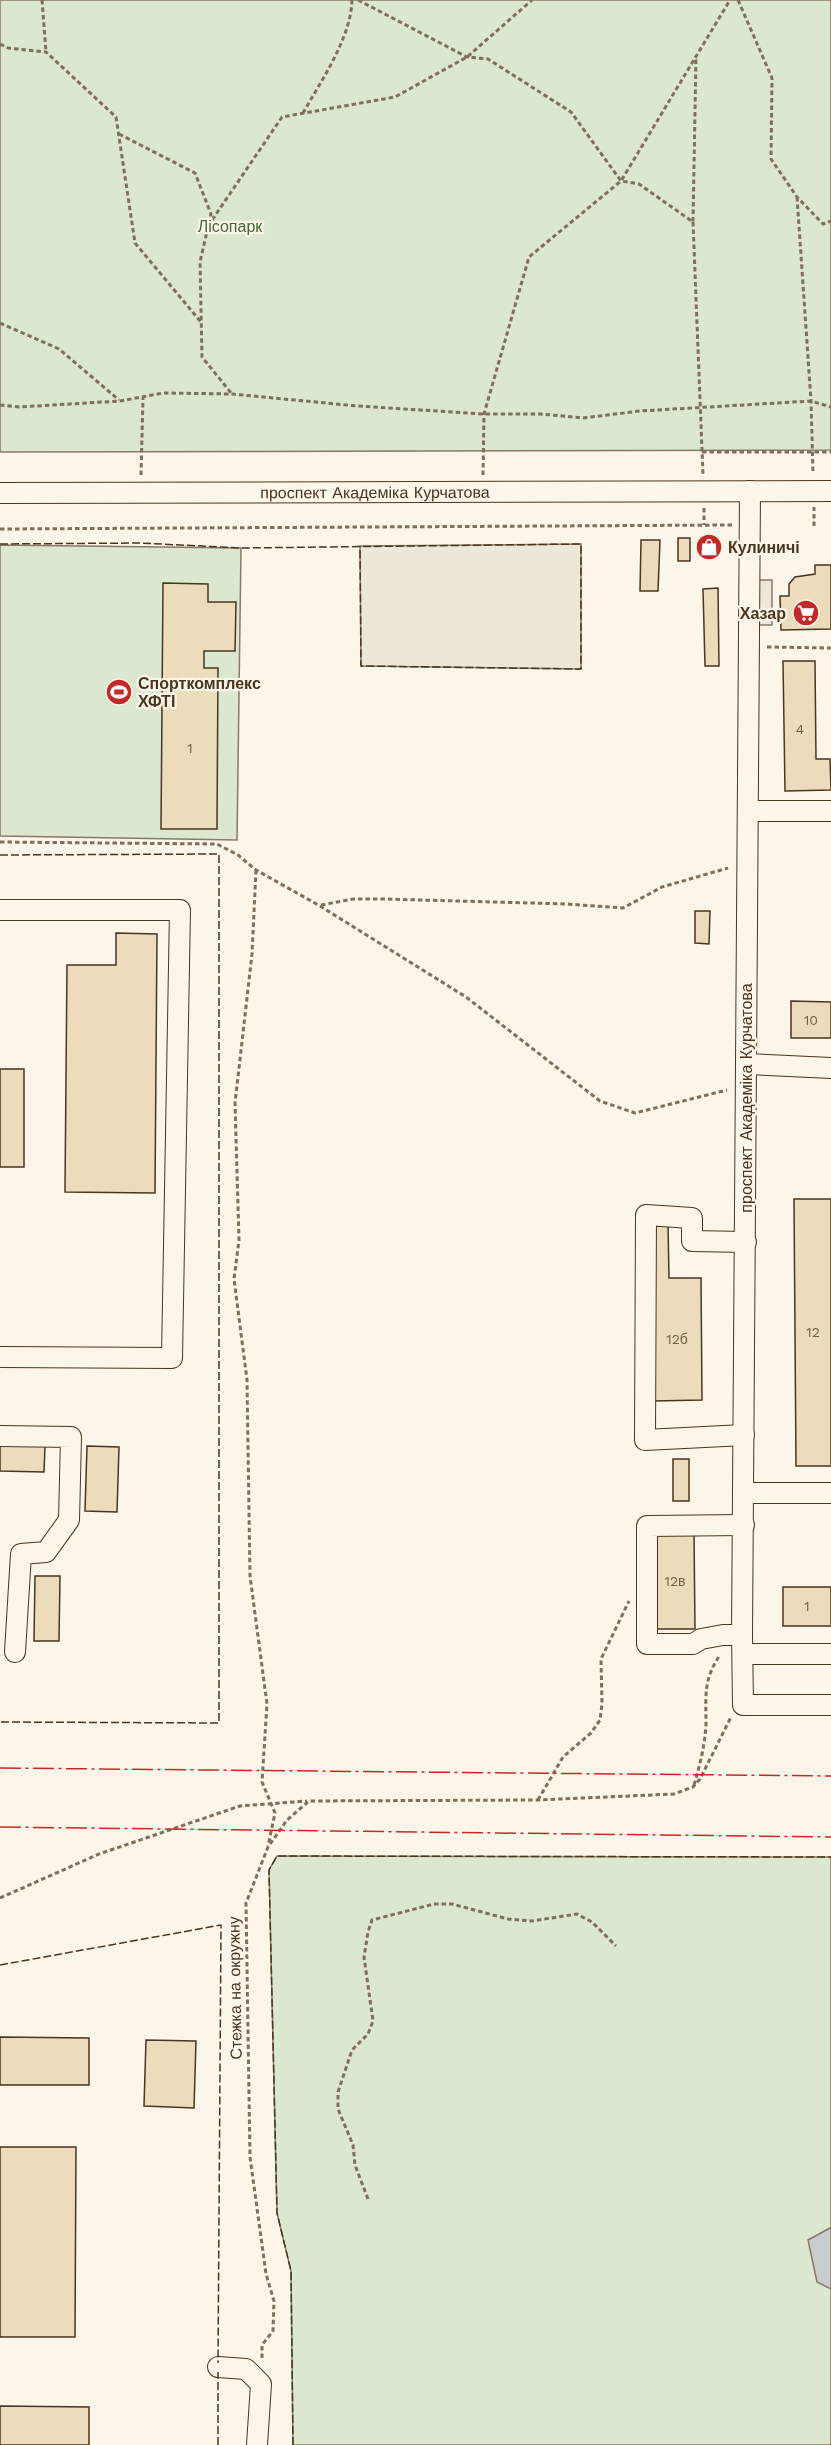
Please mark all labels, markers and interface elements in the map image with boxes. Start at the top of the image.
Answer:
park label: Лісопарк [198,217,263,236]
street label: проспект Академіка Курчатова [260,482,490,502]
shop icon: Кулиничі [694,532,724,562]
place label: Кулиничі [728,538,800,557]
supermarket icon: Хазар [791,598,821,628]
place label: Хазар [740,604,786,623]
place label: Спорткомплекс ХФТІ [138,674,261,711]
sports icon: Спорткомплекс ХФТІ [104,677,134,707]
house number: 4 [796,721,804,737]
house number: 1 [187,740,193,756]
street label: проспект Академіка Курчатова [737,983,756,1213]
house number: 10 [804,1012,818,1028]
house number: 12 [806,1324,820,1340]
house number: 12б [666,1331,688,1347]
house number: 12в [664,1573,686,1589]
house number: 1 [804,1598,810,1614]
street label: Стежка на окружну [224,1916,246,2060]

